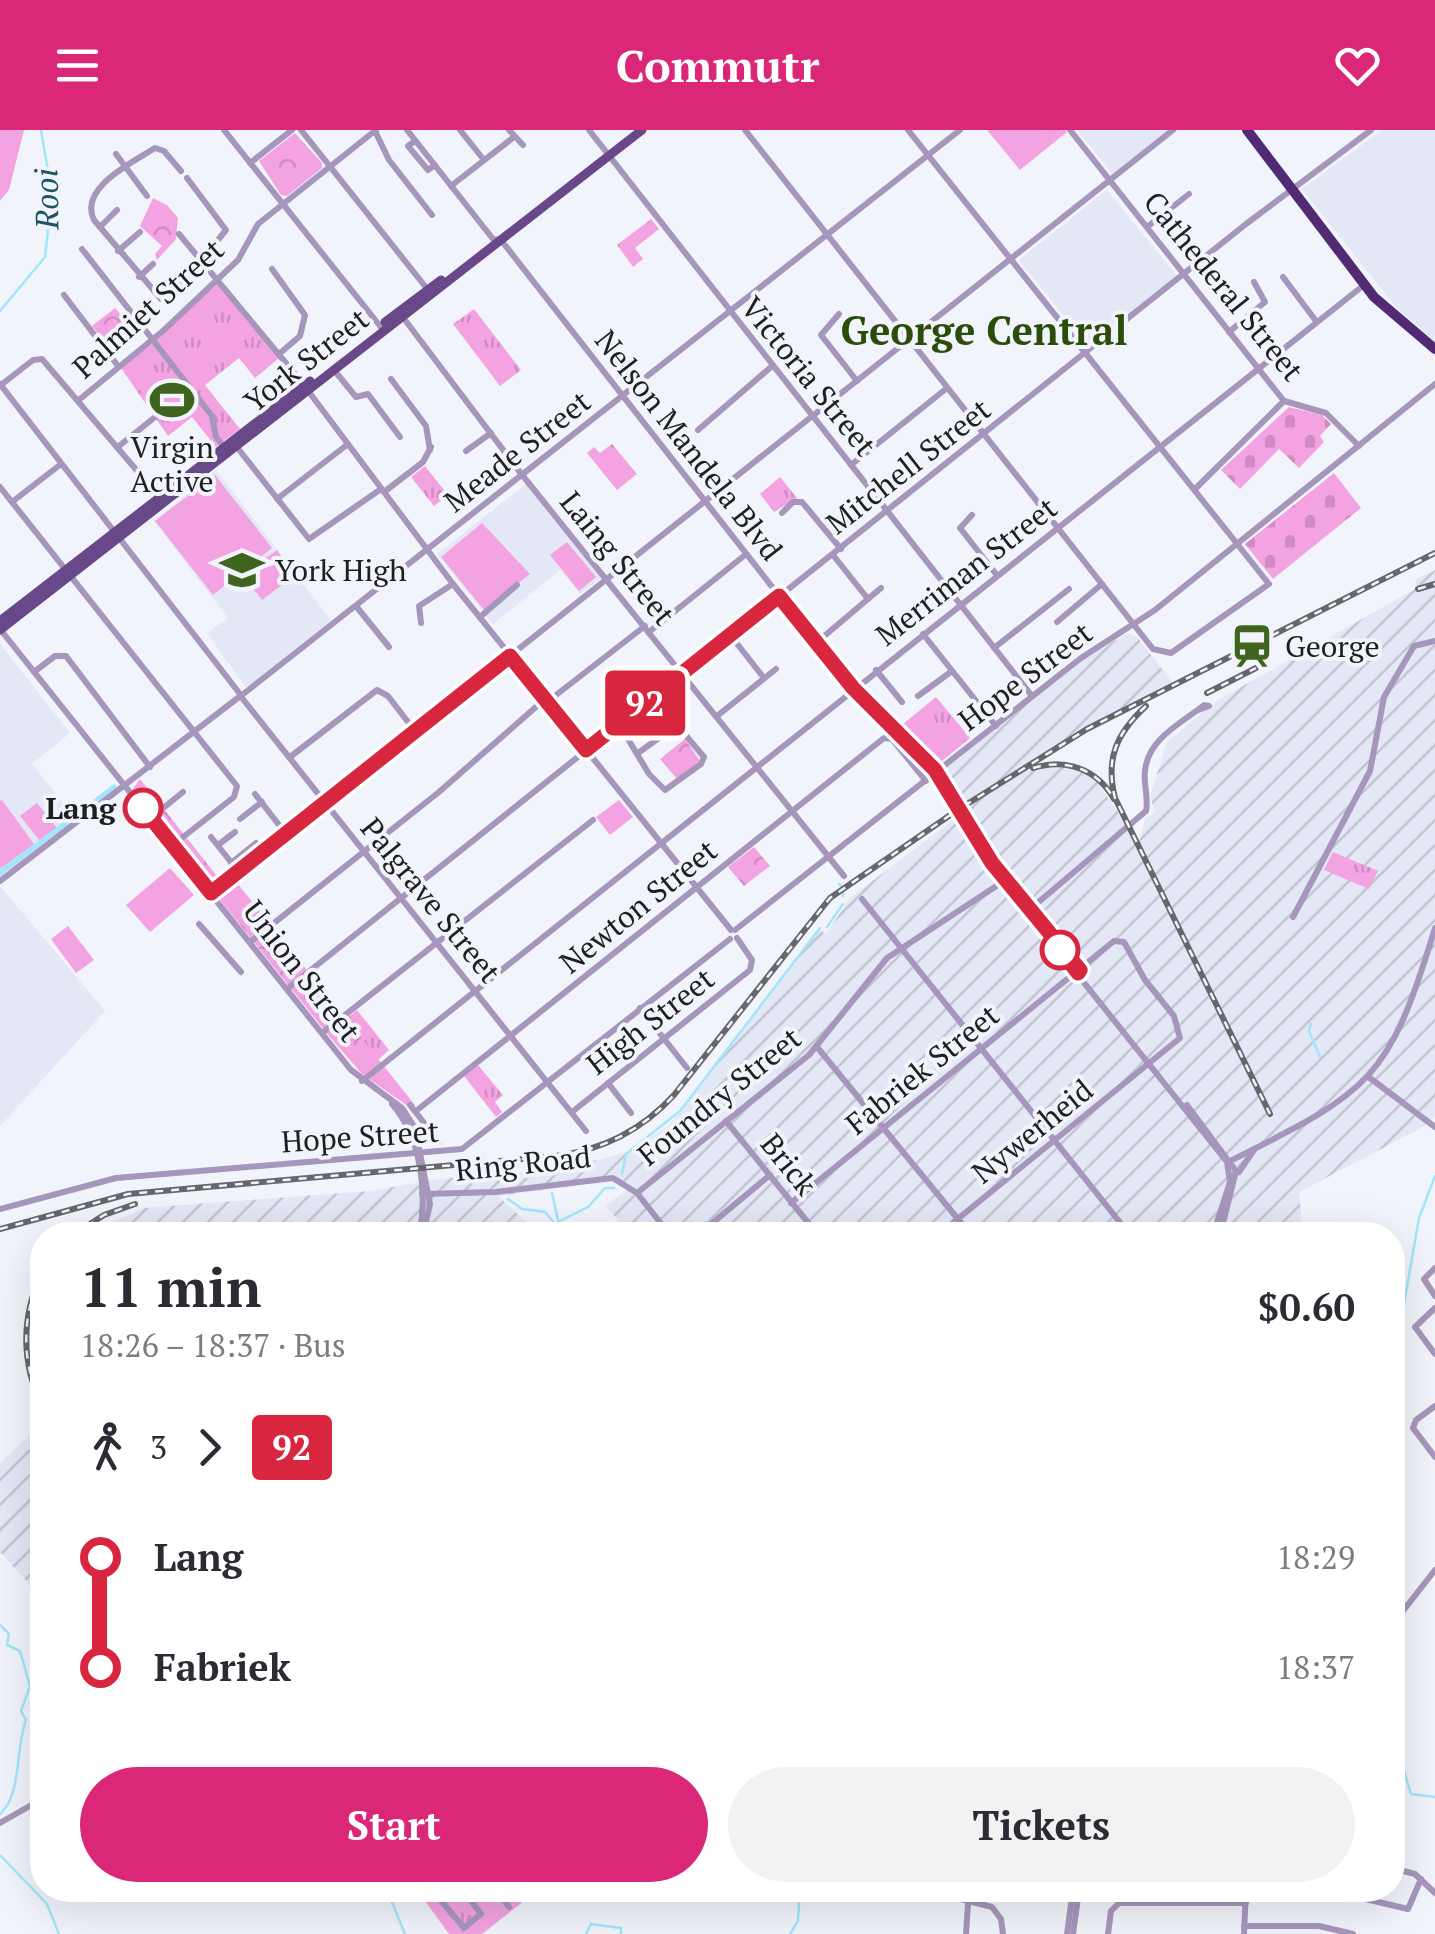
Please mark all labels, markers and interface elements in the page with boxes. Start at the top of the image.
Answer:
text: Commutr [616,35,819,95]
icon: menu [50,38,105,93]
icon: heart [1330,38,1385,93]
water label: Rooi [24,168,68,231]
street label: Cathederal Street [1135,183,1313,389]
street label: Palmiet Street [64,229,232,387]
street label: Victoria Street [732,288,886,464]
street label: York Street [236,299,376,421]
district label: George Central [841,303,1127,356]
street label: Nelson Mandela Blvd [586,321,792,569]
sports icon: Virgin Active [148,376,196,424]
street label: Meade Street [436,381,598,521]
street label: Mitchell Street [818,389,998,543]
place label: Virgin Active [130,427,214,501]
street label: Laing Street [552,483,684,633]
street label: Merriman Street [867,488,1065,654]
school or university icon: York High [218,546,266,594]
place label: York High [275,550,407,590]
street label: Hope Street [950,613,1100,739]
station icon: George [1228,622,1276,670]
place label: George [1285,626,1380,666]
line badge: 92 [600,670,690,736]
text: 92 [625,680,665,726]
place label: Lang [46,788,117,828]
marker: Lang [124,789,162,827]
street label: Palgrave Street [352,809,510,991]
street label: Newton Street [551,830,725,982]
street label: Union Street [234,892,370,1050]
unlabelled marker [1041,931,1079,969]
street label: High Street [578,959,722,1083]
street label: Fabriek Street [837,995,1007,1143]
street label: Foundry Street [629,1018,809,1174]
street label: Nywerheid [963,1070,1101,1192]
street label: Hope Street [280,1111,440,1161]
street label: Brick [752,1125,826,1204]
street label: Ring Road [453,1136,593,1190]
text: 11 min [80,1250,262,1323]
text: $0.60 [1258,1282,1355,1332]
text: 18:26 – 18:37 · Bus [80,1324,346,1366]
icon: walk [80,1420,135,1475]
icon: forward [182,1420,237,1475]
text: 92 [272,1424,312,1470]
text: 3 [150,1426,167,1468]
text: Lang [154,1532,243,1582]
text: 18:29 [1276,1536,1355,1578]
text: Fabriek [154,1642,291,1692]
text: 18:37 [1276,1646,1355,1688]
button: Start [80,1767,708,1882]
button: Tickets [728,1767,1355,1882]

